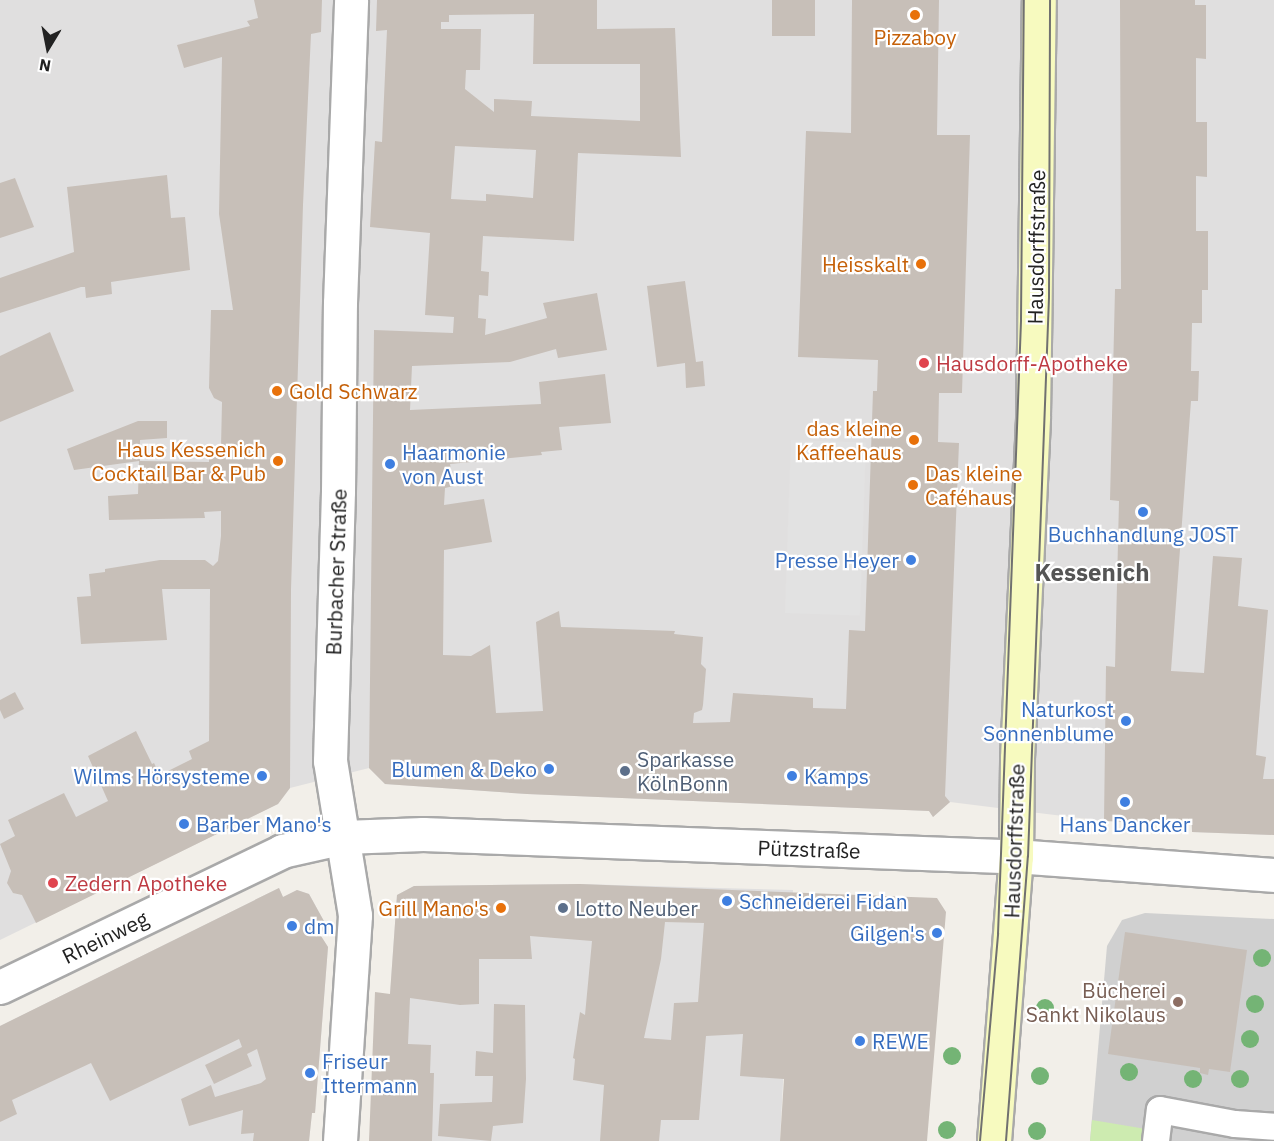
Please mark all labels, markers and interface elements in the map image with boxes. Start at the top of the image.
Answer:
marker: Pizzaboy [908,8,922,22]
north arrow [18,18,78,78]
place label: Pizzaboy [874,24,956,50]
text: N [37,55,52,77]
street label: Hausdorffstraße [1022,169,1050,325]
place label: Heisskalt [822,251,909,277]
marker: Heisskalt [914,257,928,271]
place label: Hausdorff-Apotheke [936,350,1128,376]
marker: Hausdorff-Apotheke [917,356,931,370]
place label: Gold Schwarz [289,378,417,404]
marker: Gold Schwarz [270,384,284,398]
place label: das kleine Kaffeehaus [796,415,902,465]
marker: das kleine Kaffeehaus [907,433,921,447]
place label: Haus Kessenich Cocktail Bar & Pub [91,436,266,486]
place label: Haarmonie von Aust [402,439,506,489]
marker: Haus Kessenich Cocktail Bar & Pub [271,454,285,468]
marker: Haarmonie von Aust [383,457,397,471]
place label: Das kleine Caféhaus [925,460,1023,510]
marker: Das kleine Caféhaus [906,478,920,492]
street label: Burbacher Straße [320,488,352,656]
marker: Buchhandlung JOST [1136,505,1150,519]
place label: Buchhandlung JOST [1048,521,1238,547]
place label: Presse Heyer [775,547,899,573]
marker: Presse Heyer [904,553,918,567]
district label: Kessenich [1035,559,1149,587]
place label: Naturkost Sonnenblume [983,696,1114,746]
marker: Naturkost Sonnenblume [1119,714,1133,728]
place label: Sparkasse KölnBonn [637,746,734,796]
place label: Blumen & Deko [391,756,537,782]
marker: Blumen & Deko [542,762,556,776]
place label: Wilms Hörsysteme [73,763,250,789]
place label: Kamps [804,763,869,789]
street label: Hausdorffstraße [999,763,1029,919]
marker: Sparkasse KölnBonn [618,764,632,778]
marker: Wilms Hörsysteme [255,769,269,783]
marker: Kamps [785,769,799,783]
marker: Hans Dancker [1118,795,1132,809]
place label: Barber Mano's [196,811,332,837]
place label: Hans Dancker [1060,811,1190,837]
marker: Barber Mano's [177,817,191,831]
street label: Pützstraße [757,835,861,863]
place label: Zedern Apotheke [65,870,227,896]
marker: Zedern Apotheke [46,876,60,890]
place label: Schneiderei Fidan [739,888,908,914]
marker: Schneiderei Fidan [720,894,734,908]
place label: Grill Mano's [378,895,489,921]
place label: Lotto Neuber [575,895,698,921]
marker: Grill Mano's [494,901,508,915]
marker: Lotto Neuber [556,901,570,915]
street label: Rheinweg [58,905,152,969]
place label: dm [304,913,335,939]
marker: dm [285,919,299,933]
place label: Gilgen's [850,920,925,946]
marker: Gilgen's [930,926,944,940]
place label: Bücherei Sankt Nikolaus [1026,977,1166,1027]
marker: Bücherei Sankt Nikolaus [1171,995,1185,1009]
place label: REWE [872,1028,929,1054]
marker: REWE [853,1034,867,1048]
place label: Friseur Ittermann [322,1048,418,1098]
marker: Friseur Ittermann [303,1066,317,1080]

